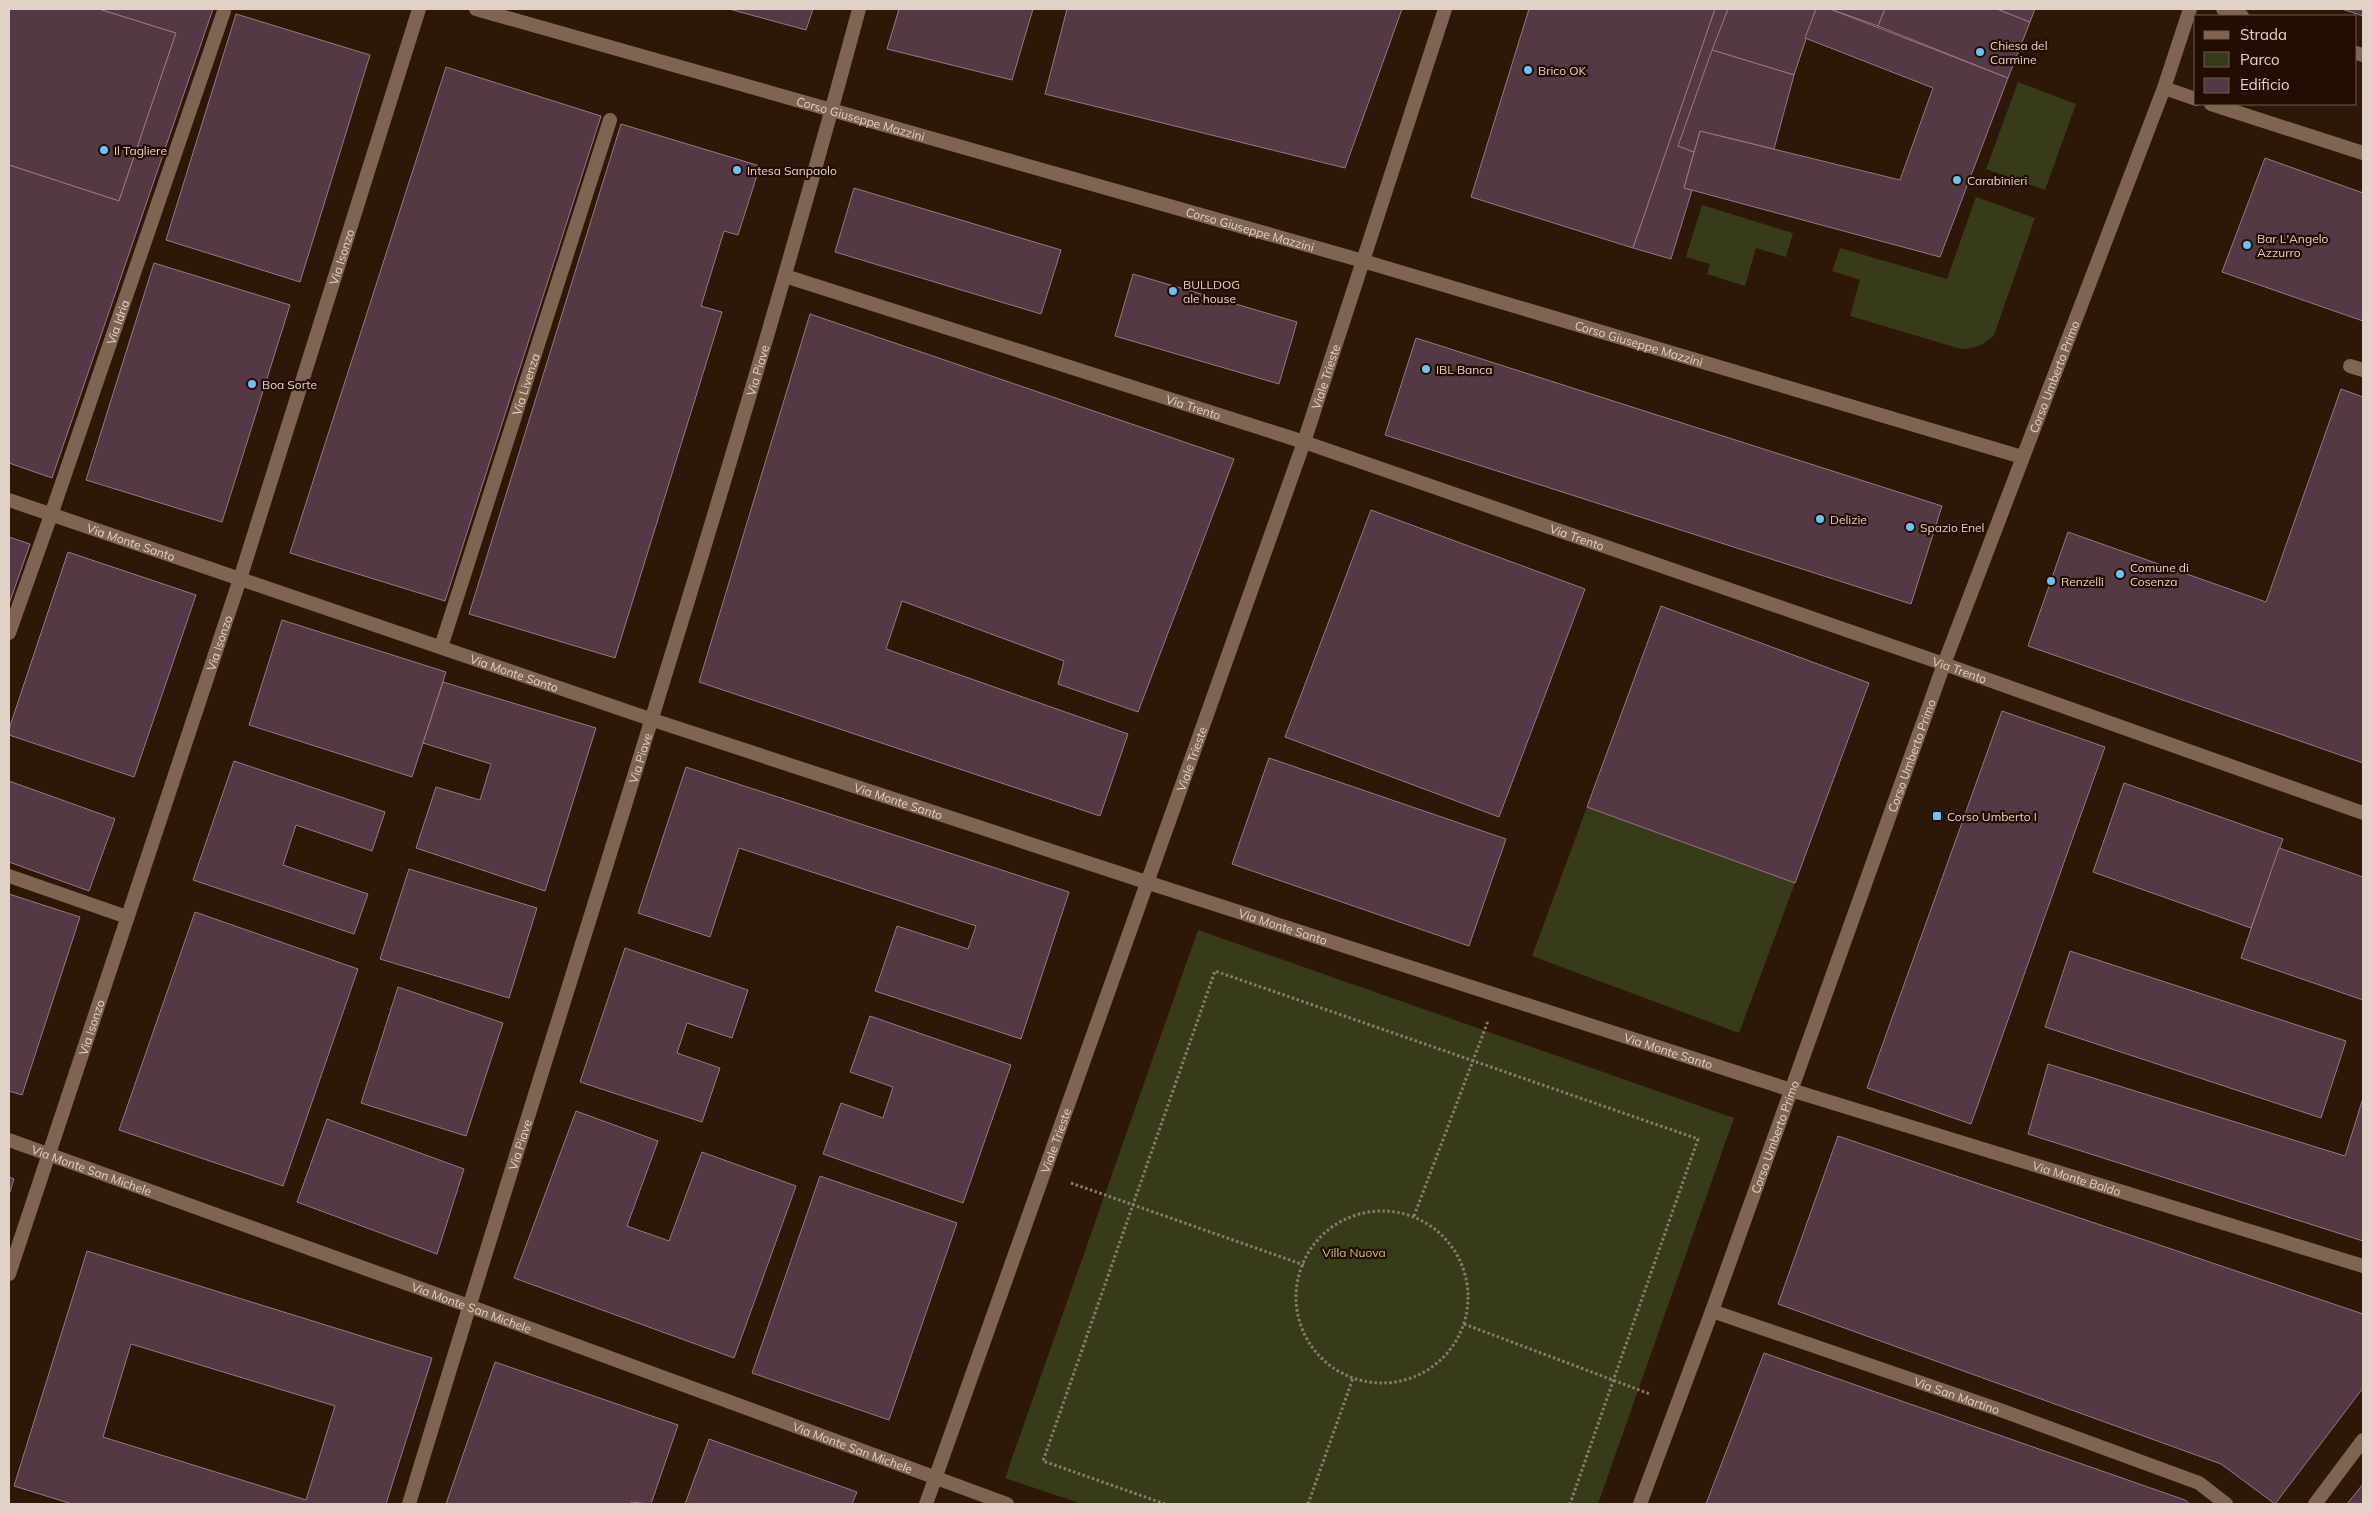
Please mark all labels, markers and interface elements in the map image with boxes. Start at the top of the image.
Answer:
legend [2194,15,2357,105]
text: Strada [2240,25,2287,44]
place label: Chiesa del Carmine [1990,38,2048,67]
marker: Chiesa del Carmine [1974,46,1986,58]
text: Parco [2240,50,2280,69]
place label: Brico OK [1538,63,1586,78]
marker: Brico OK [1522,64,1534,76]
text: Edificio [2240,75,2290,94]
street label: Corso Giuseppe Mazzini [795,93,927,144]
place label: Il Tagliere [114,143,167,158]
marker: Il Tagliere [98,144,110,156]
place label: Intesa Sanpaolo [747,163,837,178]
marker: Intesa Sanpaolo [731,164,743,176]
place label: Carabinieri [1967,173,2028,188]
marker: Carabinieri [1951,174,1963,186]
street label: Corso Giuseppe Mazzini [1184,204,1316,254]
street label: Via Isonzo [325,227,357,287]
place label: Bar L'Angelo Azzurro [2257,231,2329,260]
marker: Bar L'Angelo Azzurro [2241,239,2253,251]
place label: BULLDOG ale house [1183,277,1240,306]
marker: BULLDOG ale house [1167,285,1179,297]
street label: Via Idria [103,298,132,346]
street label: Corso Giuseppe Mazzini [1573,317,1705,369]
street label: Corso Umberto Primo [2026,318,2082,435]
street label: Viale Trieste [1308,342,1343,411]
street label: Via Piave [743,343,772,397]
street label: Via Livenza [508,351,542,417]
place label: IBL Banca [1436,362,1492,377]
marker: IBL Banca [1420,363,1432,375]
place label: Boa Sorte [262,377,317,392]
marker: Boa Sorte [246,378,258,390]
street label: Via Trento [1164,391,1223,423]
place label: Delizie [1830,512,1867,527]
marker: Delizie [1814,513,1826,525]
street label: Via Monte Santo [85,520,177,564]
street label: Via Trento [1548,520,1607,553]
place label: Spazio Enel [1920,520,1984,535]
marker: Spazio Enel [1904,521,1916,533]
place label: Comune di Cosenza [2130,560,2189,589]
marker: Comune di Cosenza [2114,568,2126,580]
place label: Renzelli [2061,574,2104,589]
marker: Renzelli [2045,575,2057,587]
street label: Via Isonzo [203,613,235,673]
street label: Via Monte Santo [468,651,561,695]
street label: Via Trento [1930,653,1989,686]
street label: Corso Umberto Primo [1884,697,1938,814]
street label: Viale Trieste [1173,724,1210,793]
street label: Via Piave [625,731,655,785]
street label: Via Monte Santo [852,779,945,822]
place label: Corso Umberto I [1947,809,2037,824]
marker: Corso Umberto I [1931,810,1943,822]
street label: Via Monte Santo [1237,905,1329,948]
street label: Via Isonzo [75,997,107,1057]
street label: Via Monte Santo [1622,1029,1715,1072]
street label: Corso Umberto Primo [1747,1078,1802,1195]
street label: Viale Trieste [1037,1106,1074,1175]
street label: Via Piave [504,1117,534,1172]
street label: Via Monte San Michele [30,1141,154,1198]
street label: Via Monte Baldo [2031,1157,2123,1199]
park label: Villa Nuova [1322,1245,1386,1260]
street label: Via Monte San Michele [410,1278,534,1336]
street label: Via San Martino [1912,1374,2002,1417]
street label: Via Monte San Michele [791,1418,915,1476]

